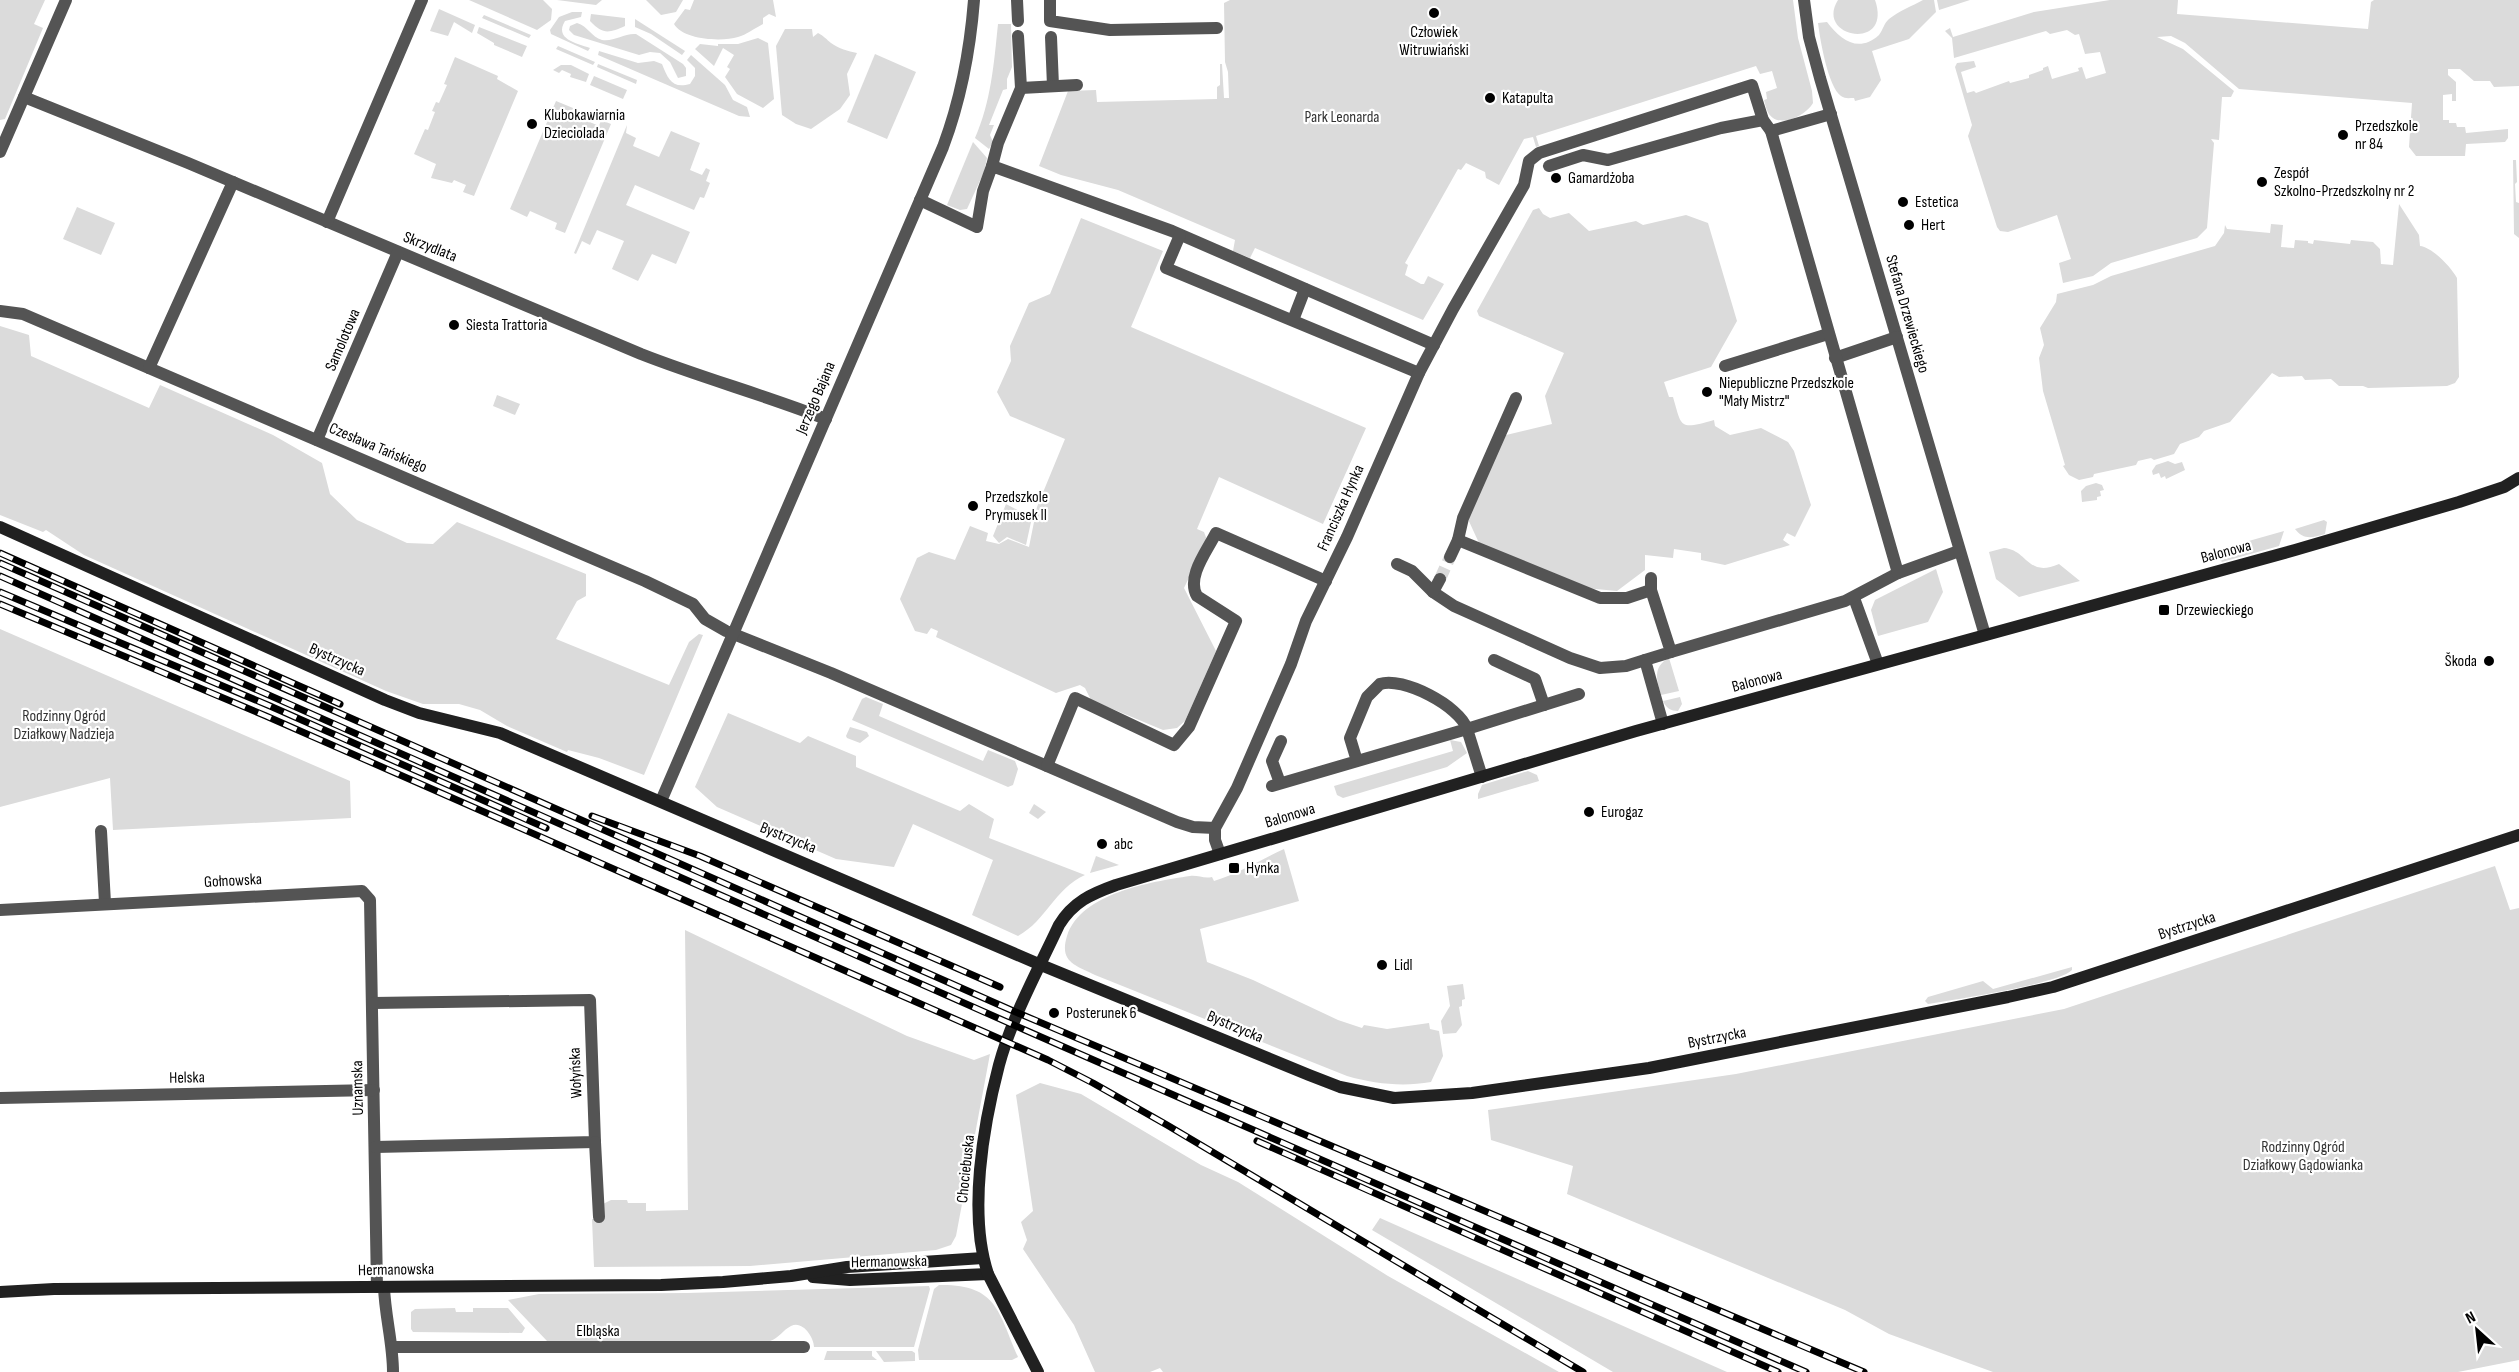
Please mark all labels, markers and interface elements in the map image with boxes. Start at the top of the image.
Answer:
marker: Człowiek Witruwiański [1427,6,1441,20]
place label: Człowiek Witruwiański [1399,23,1469,60]
place label: Katapulta [1502,89,1554,108]
marker: Katapulta [1483,91,1497,105]
place label: Klubokawiarnia Dzieciolada [544,106,625,143]
park label: Park Leonarda [1305,108,1379,127]
marker: Klubokawiarnia Dzieciolada [525,117,539,131]
place label: Przedszkole nr 84 [2355,117,2418,154]
marker: Przedszkole nr 84 [2336,128,2350,142]
place label: Zespół Szkolno-Przedszkolny nr 2 [2274,164,2414,201]
place label: Gamardżoba [1568,169,1634,188]
marker: Gamardżoba [1549,171,1563,185]
marker: Zespół Szkolno-Przedszkolny nr 2 [2255,175,2269,189]
place label: Estetica [1915,193,1959,212]
marker: Estetica [1896,195,1910,209]
place label: Hert [1921,216,1945,235]
marker: Hert [1902,218,1916,232]
street label: Skrzydlata [400,228,460,266]
street label: Stefana Drzewieckiego [1881,253,1933,375]
street label: Samolotowa [321,306,365,374]
place label: Siesta Trattoria [466,316,547,335]
marker: Siesta Trattoria [447,318,461,332]
street label: Jerzego Bajana [792,359,840,438]
place label: Niepubliczne Przedszkole "Mały Mistrz" [1719,374,1854,411]
marker: Niepubliczne Przedszkole "Mały Mistrz" [1700,385,1714,399]
street label: Czesława Tańskiego [326,419,430,477]
street label: Franciszka Hynka [1314,462,1368,554]
place label: Przedszkole Prymusek II [985,488,1048,525]
marker: Przedszkole Prymusek II [966,499,980,513]
street label: Balonowa [2199,536,2253,568]
place label: Drzewieckiego [2176,601,2254,620]
marker: Drzewieckiego [2157,603,2171,617]
street label: Bystrzycka [306,639,368,681]
place label: Škoda [2445,652,2477,671]
marker: Škoda [2482,654,2496,668]
street label: Balonowa [1730,665,1784,697]
park label: Rodzinny Ogród Działkowy Nadzieja [14,707,114,744]
street label: Balonowa [1263,799,1317,833]
place label: Eurogaz [1601,803,1644,822]
marker: Eurogaz [1582,805,1596,819]
street label: Bystrzycka [757,818,819,858]
place label: abc [1114,835,1133,854]
marker: abc [1095,837,1109,851]
place label: Hynka [1246,859,1279,878]
marker: Hynka [1227,861,1241,875]
street label: Gołnowska [204,870,262,892]
street label: Bystrzycka [2156,908,2218,944]
place label: Lidl [1394,956,1413,975]
marker: Lidl [1375,958,1389,972]
place label: Posterunek 6 [1066,1004,1137,1023]
marker: Posterunek 6 [1047,1006,1061,1020]
street label: Bystrzycka [1204,1007,1266,1047]
street label: Bystrzycka [1686,1023,1748,1053]
street label: Wołyńska [566,1047,586,1099]
street label: Uznamska [348,1060,368,1116]
street label: Helska [169,1068,205,1088]
street label: Chociebuska [953,1134,979,1204]
park label: Rodzinny Ogród Działkowy Gądowianka [2243,1138,2363,1175]
street label: Hermanowska [851,1252,927,1272]
street label: Hermanowska [358,1260,434,1280]
north arrow [2447,1300,2507,1360]
text: N [2463,1308,2479,1328]
street label: Elbląska [576,1322,620,1341]

